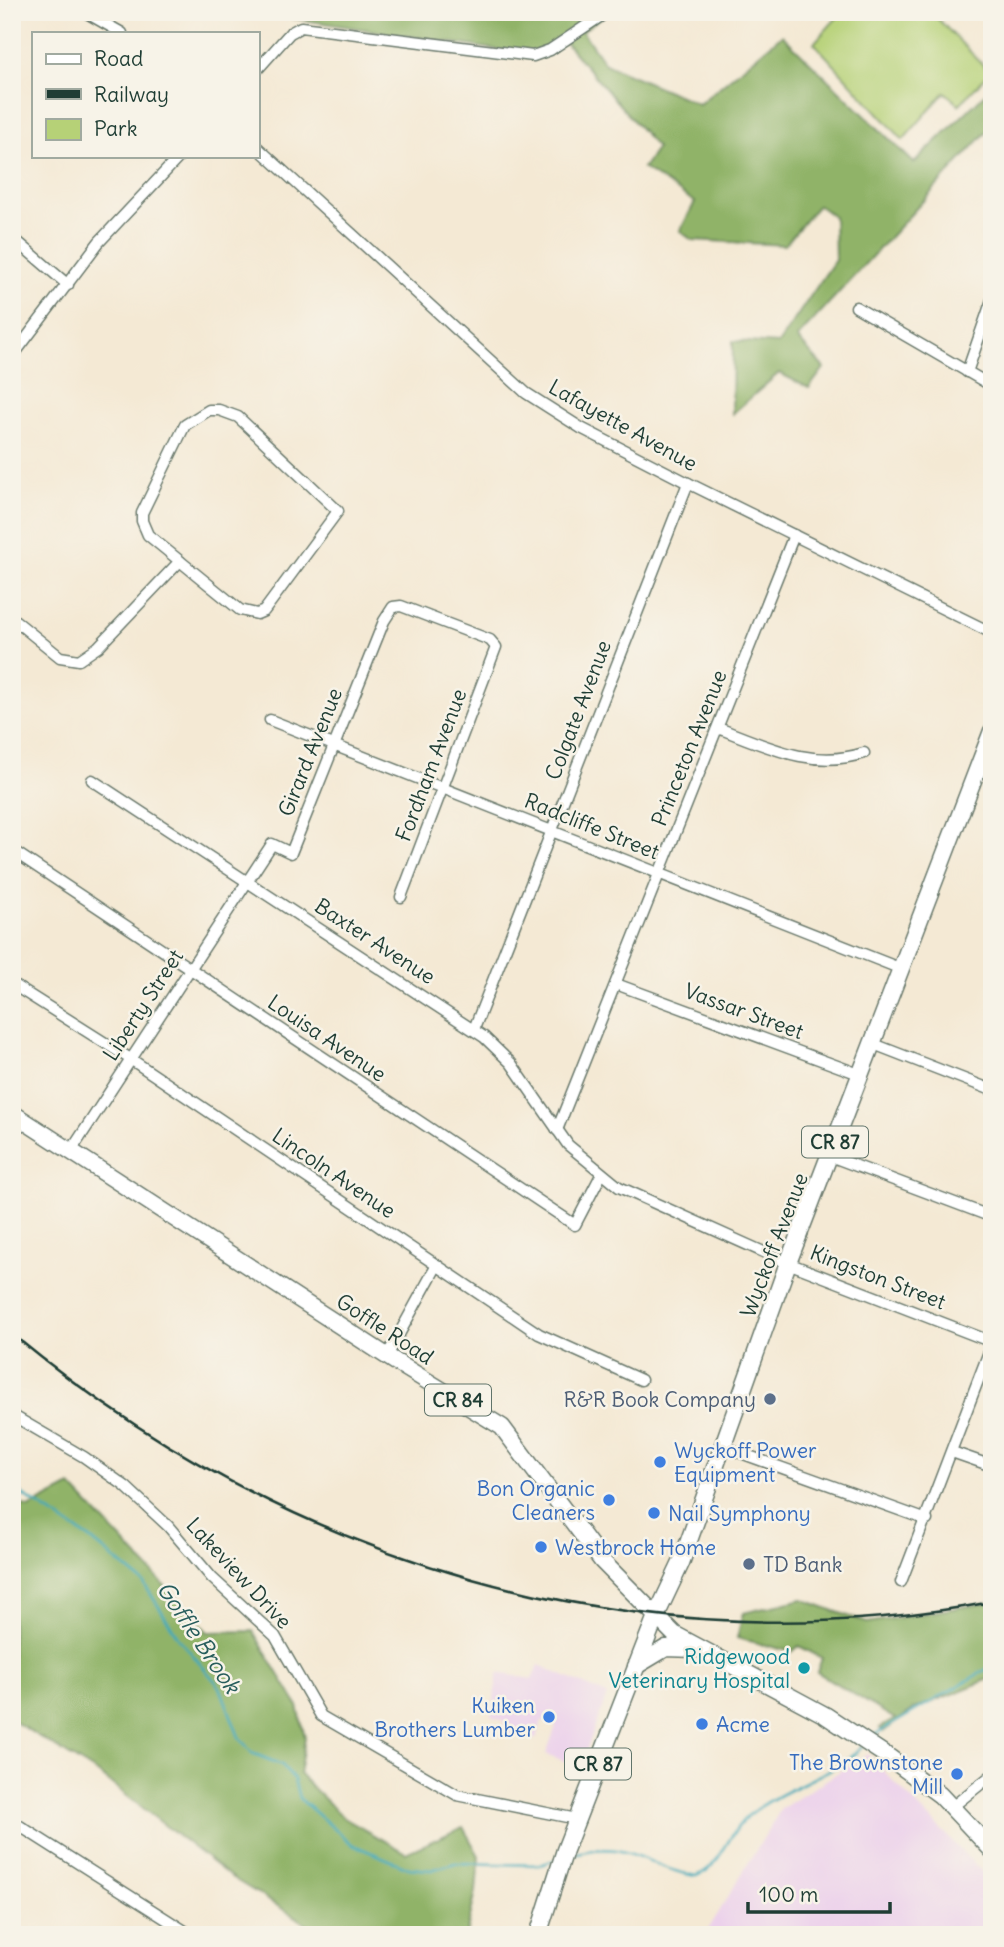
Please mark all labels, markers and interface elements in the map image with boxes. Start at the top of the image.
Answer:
legend [32,32,259,158]
text: Road [94,45,143,72]
text: Railway [94,81,169,108]
text: Park [94,115,137,142]
street label: Lafayette Avenue [544,373,702,477]
street label: Colgate Avenue [539,636,617,784]
street label: Princeton Avenue [645,666,733,830]
street label: Girard Avenue [272,684,348,820]
street label: Fordham Avenue [389,685,473,845]
street label: Radcliffe Street [521,787,663,865]
street label: Baxter Avenue [310,892,440,990]
street label: Liberty Street [97,944,189,1066]
street label: Vassar Street [681,977,807,1045]
street label: Louisa Avenue [263,989,391,1087]
street label: Lincoln Avenue [267,1122,401,1224]
road number: CR 87 [802,1126,868,1158]
street label: Wyckoff Avenue [734,1169,814,1321]
street label: Kingston Street [806,1239,950,1315]
street label: Goffle Road [331,1287,439,1371]
road number: CR 84 [425,1384,491,1416]
place label: R&R Book Company [563,1386,756,1413]
marker: R&R Book Company [762,1391,778,1407]
place label: Wyckoff Power Equipment [674,1437,817,1488]
marker: Wyckoff Power Equipment [652,1454,668,1470]
place label: Bon Organic Cleaners [476,1475,595,1526]
marker: Bon Organic Cleaners [601,1492,617,1508]
place label: Nail Symphony [668,1500,811,1527]
marker: Nail Symphony [646,1505,662,1521]
street label: Lakeview Drive [181,1512,297,1634]
place label: Westbrock Home [555,1534,716,1561]
marker: Westbrock Home [533,1539,549,1555]
place label: TD Bank [763,1551,843,1578]
marker: TD Bank [741,1556,757,1572]
water label: Goffle Brook [151,1575,248,1700]
place label: Ridgewood Veterinary Hospital [608,1643,790,1694]
marker: Ridgewood Veterinary Hospital [796,1660,812,1676]
place label: Kuiken Brothers Lumber [374,1692,535,1743]
marker: Kuiken Brothers Lumber [541,1709,557,1725]
place label: Acme [716,1711,770,1738]
marker: Acme [694,1716,710,1732]
road number: CR 87 [565,1748,631,1780]
place label: The Brownstone Mill [789,1749,943,1800]
marker: The Brownstone Mill [949,1766,965,1782]
scale bar [748,1870,890,1914]
text: 100 m [759,1881,818,1908]

